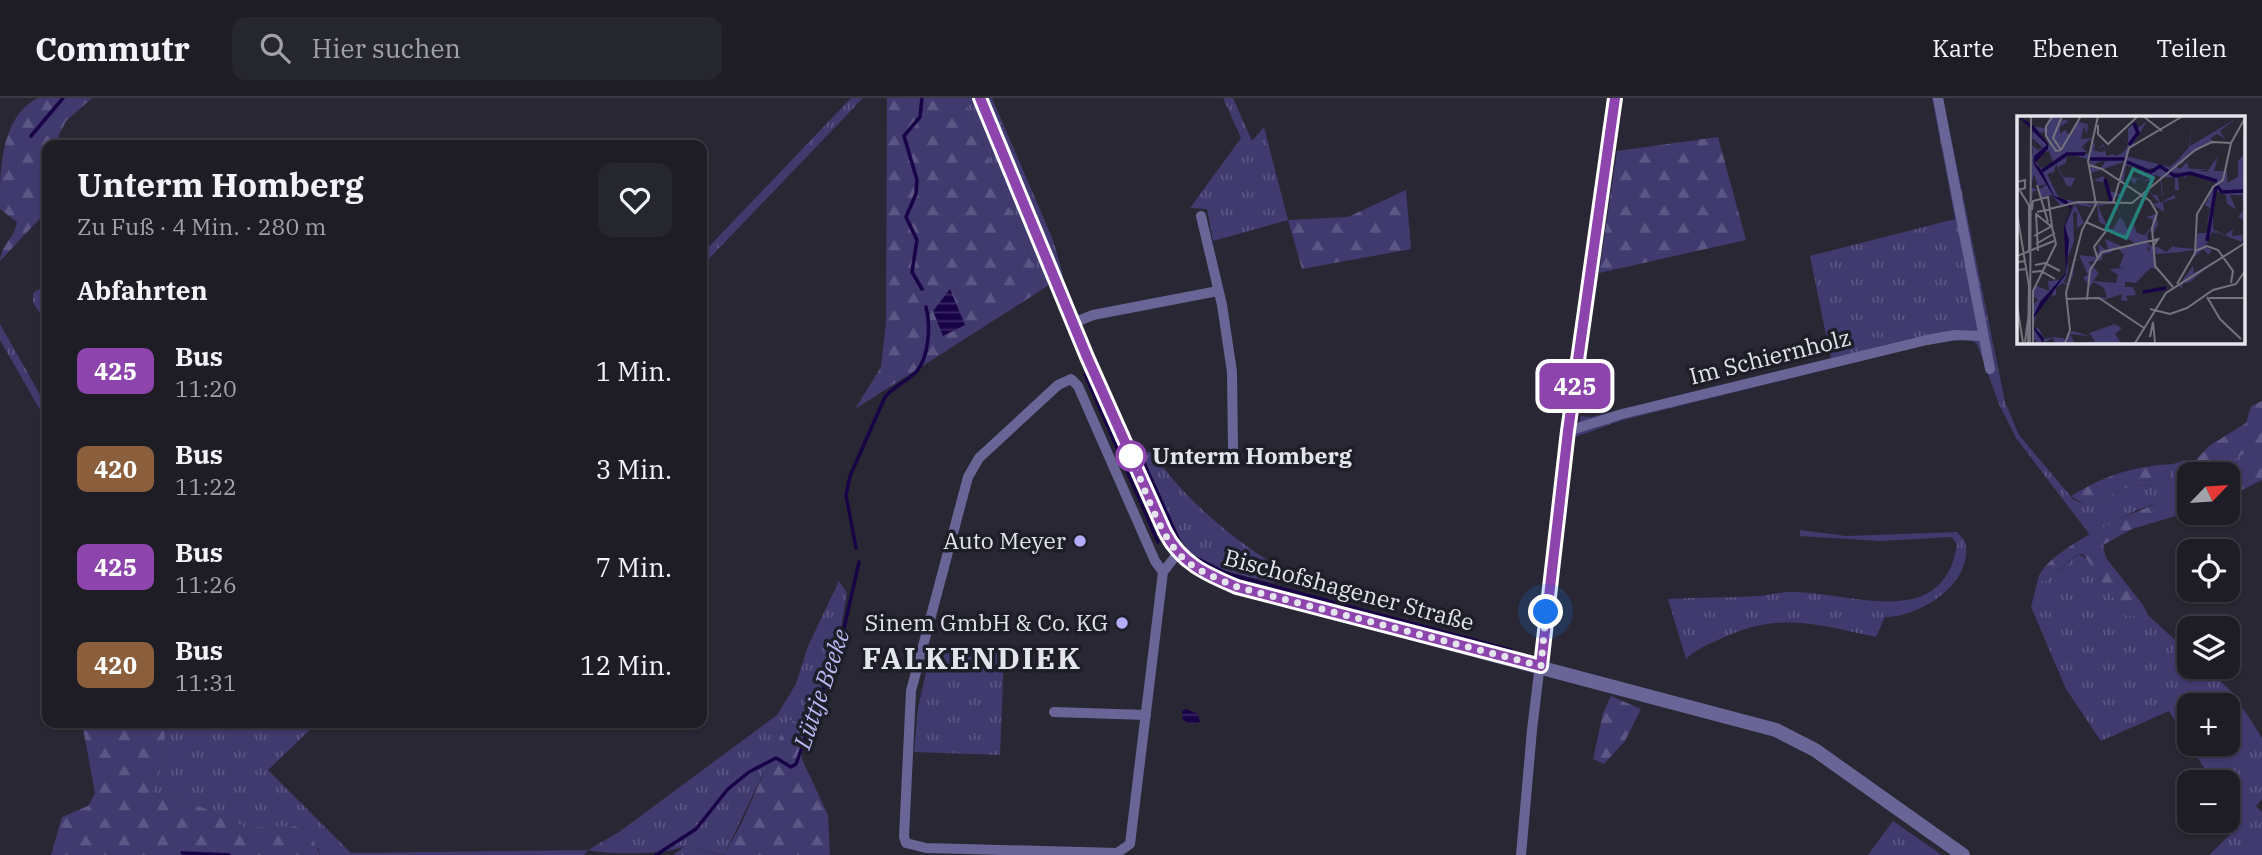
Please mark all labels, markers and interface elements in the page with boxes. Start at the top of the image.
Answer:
search box [232,17,722,80]
text: Commutr [35,27,190,70]
icon: search [256,29,294,67]
text: Hier suchen [312,31,461,65]
text: Karte [1932,32,1994,64]
text: Ebenen [2032,32,2119,64]
text: Teilen [2157,32,2227,64]
inset map [2017,116,2244,343]
text: Unterm Homberg [77,163,364,206]
button: heart [598,163,672,237]
text: Zu Fuß · 4 Min. · 280 m [77,211,326,241]
text: Abfahrten [77,273,208,307]
street label: Im Schiernholz [1686,321,1854,391]
text: Bus [175,339,223,373]
text: 1 Min. [596,354,672,388]
text: 425 [94,355,137,387]
line badge: 425 [1535,363,1615,409]
text: 425 [1553,370,1597,402]
text: 11:20 [175,373,237,403]
text: Bus [175,437,223,471]
place label: Unterm Homberg [1152,440,1353,470]
marker: Unterm Homberg [1116,441,1146,471]
text: 3 Min. [596,452,672,486]
text: 420 [94,453,137,485]
north arrow [2177,462,2240,525]
map controls [2177,462,2240,833]
text: 11:22 [175,471,237,501]
place label: Auto Meyer [943,525,1066,555]
marker: Auto Meyer [1072,533,1088,549]
text: Bus [175,535,223,569]
button: locate [2177,539,2240,602]
street label: Bischofshagener Straße [1221,541,1478,637]
text: 7 Min. [596,550,672,584]
text: 425 [94,551,137,583]
text: 11:26 [175,569,237,599]
your location [1528,594,1563,629]
place label: Sinem GmbH & Co. KG [865,607,1108,637]
marker: Sinem GmbH & Co. KG [1114,615,1130,631]
button: layers [2177,616,2240,679]
water label: Lüttje Beeke [785,624,857,754]
text: Bus [175,633,223,667]
district label: FALKENDIEK [862,638,1082,677]
text: 12 Min. [580,648,672,682]
text: 420 [94,649,137,681]
text: 11:31 [175,667,237,697]
button: + [2177,693,2240,756]
button: − [2177,770,2240,833]

